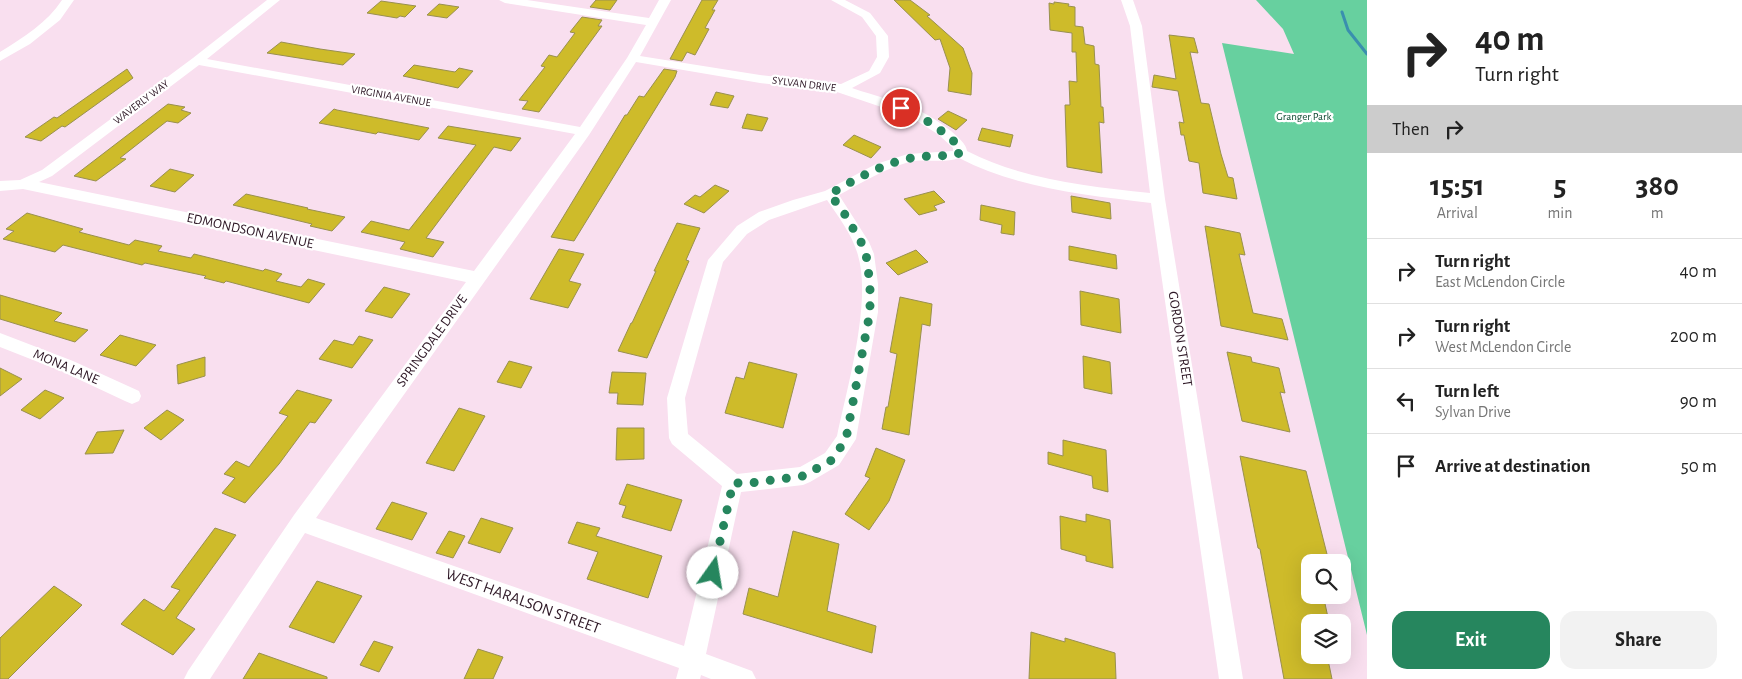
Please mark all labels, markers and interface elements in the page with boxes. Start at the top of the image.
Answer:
icon: right [1392,20,1457,85]
text: 40 m [1475,22,1544,57]
text: Turn right [1475,63,1559,85]
street label: SYLVAN DRIVE [771,75,837,93]
street label: WAVERLY WAY [111,78,171,126]
street label: VIRGINIA AVENUE [350,84,432,109]
pin [880,87,922,129]
icon: arrive [887,94,915,122]
park label: Granger Park [1276,111,1332,122]
icon: right [1440,115,1468,143]
text: Then [1392,120,1430,139]
text: 15:51 [1430,171,1484,201]
text: 5 [1554,171,1567,201]
text: 380 [1636,171,1679,201]
text: Arrival [1437,205,1478,221]
text: min [1548,205,1572,221]
text: m [1651,205,1664,221]
street label: EDMONDSON AVENUE [185,211,315,251]
text: Turn right [1435,252,1510,271]
icon: right [1392,257,1420,285]
text: 40 m [1679,262,1717,281]
text: East McLendon Circle [1435,274,1565,290]
street label: GORDON STREET [1166,290,1194,388]
street label: SPRINGDALE DRIVE [394,292,470,390]
text: Turn right [1435,317,1510,336]
icon: right [1392,322,1420,350]
text: 200 m [1670,327,1717,346]
text: West McLendon Circle [1435,339,1571,355]
street label: MONA LANE [31,347,101,387]
text: Turn left [1435,382,1499,401]
icon: left [1392,387,1420,415]
text: 90 m [1680,392,1717,411]
text: Sylvan Drive [1435,404,1511,420]
icon: arrive [1392,452,1420,480]
text: Arrive at destination [1435,457,1591,476]
text: 50 m [1681,457,1717,476]
position arrow [686,546,738,598]
map controls [1301,554,1351,664]
button: search [1301,554,1351,604]
street label: WEST HARALSON STREET [444,566,603,637]
button: Exit [1392,611,1550,669]
button: Share [1560,611,1717,669]
button: layers [1301,614,1351,664]

